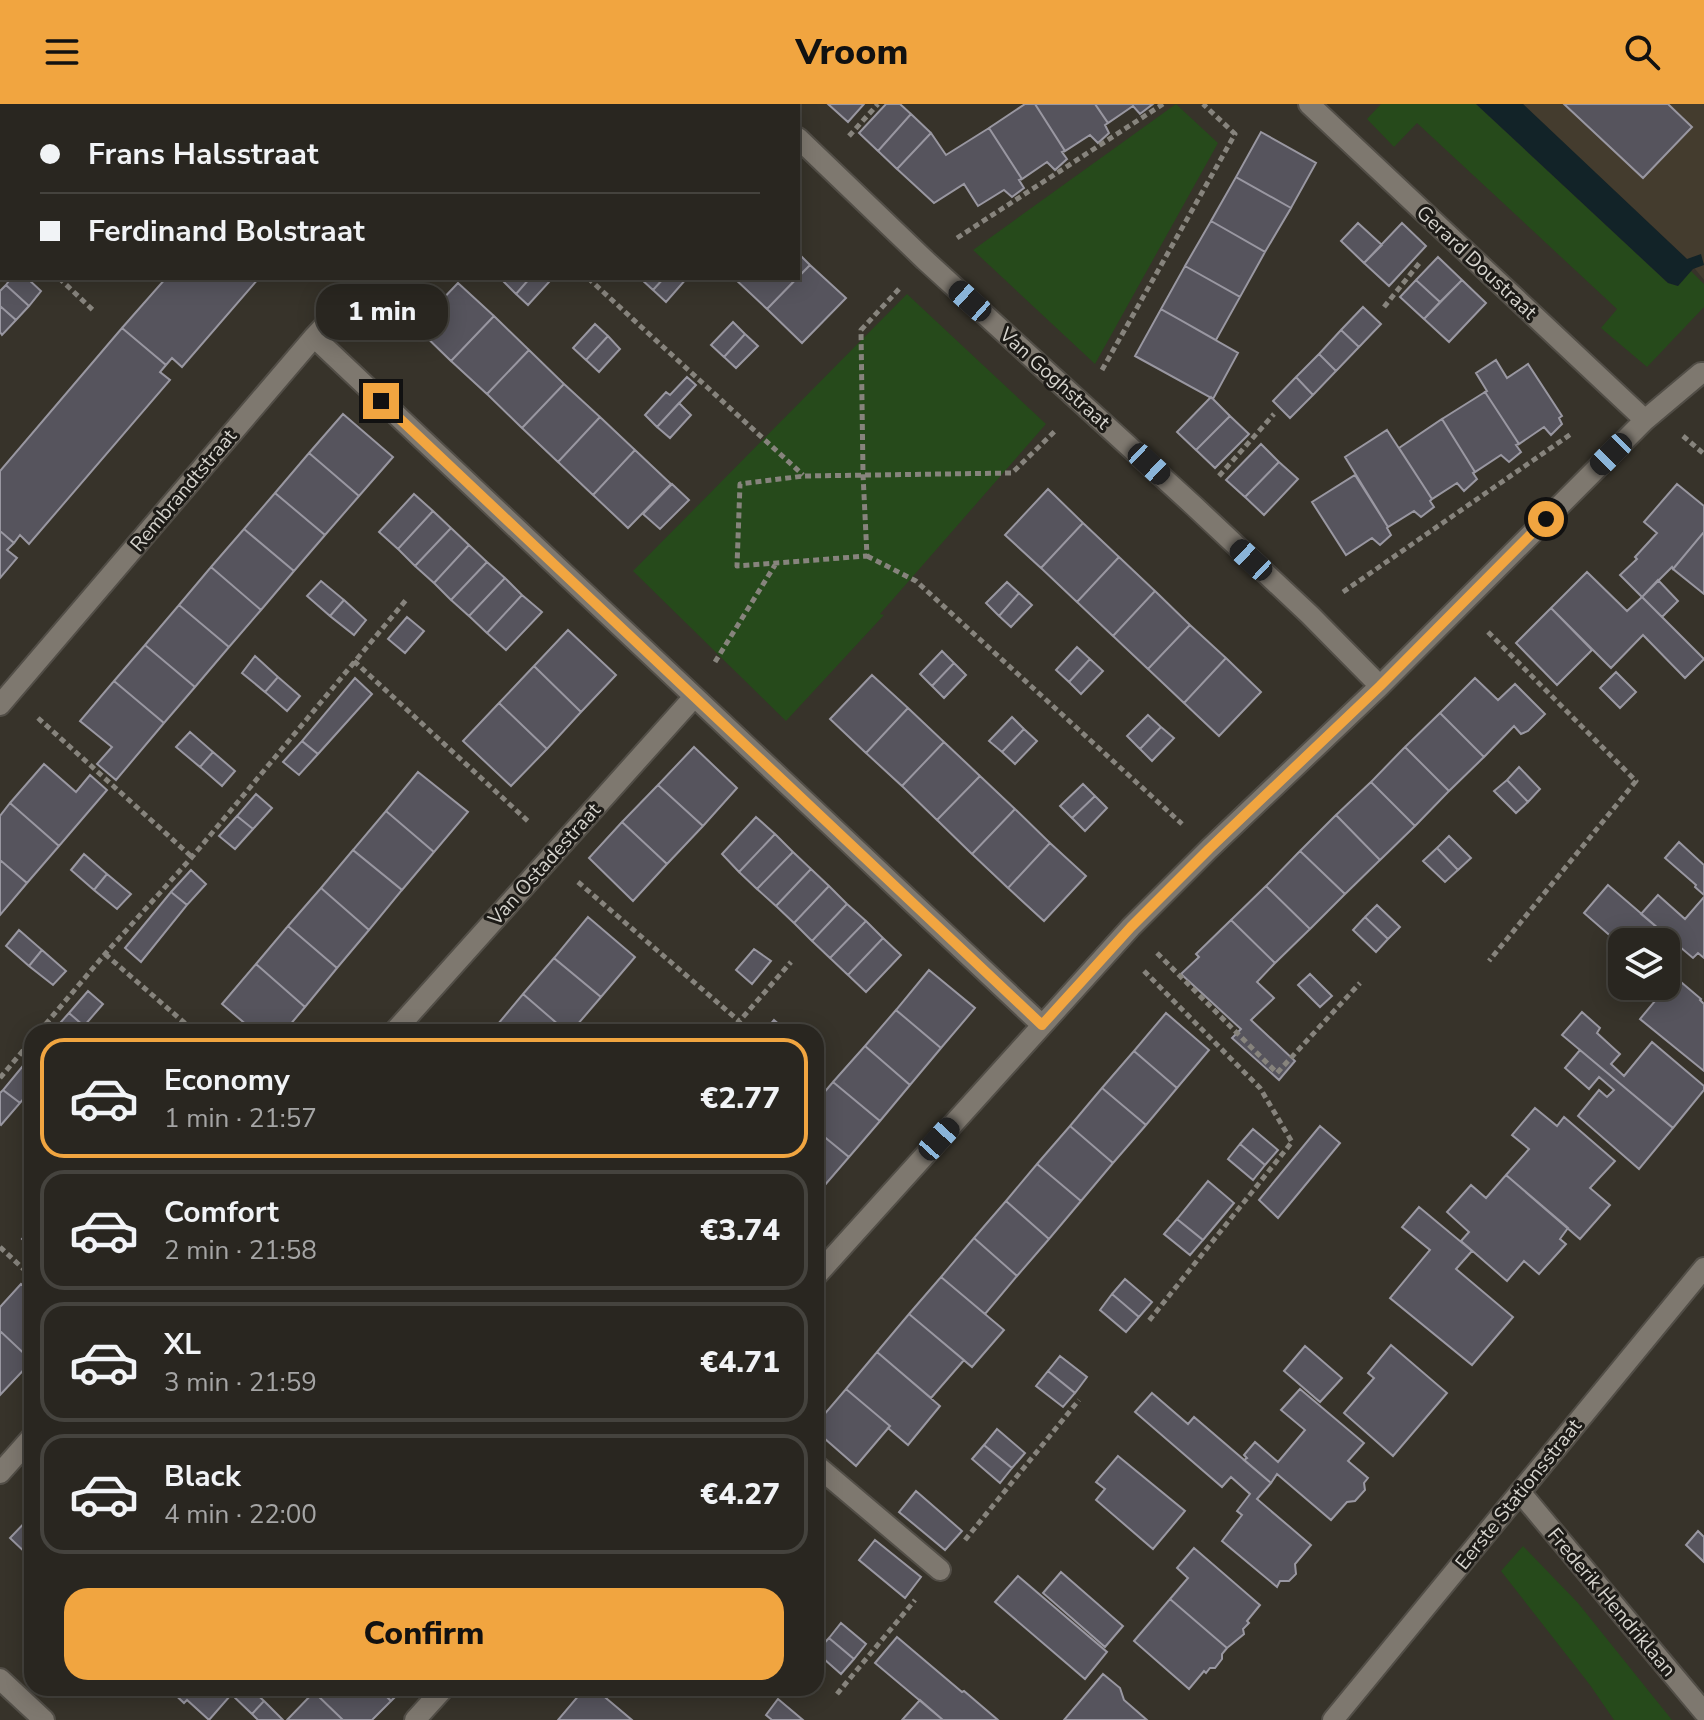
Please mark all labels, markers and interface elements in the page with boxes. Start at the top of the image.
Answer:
text: Vroom [796,28,909,77]
icon: menu [40,30,84,74]
icon: search [1620,30,1664,74]
text: Frans Halsstraat [88,134,319,175]
street label: Gerard Doustraat [1411,199,1543,326]
text: Ferdinand Bolstraat [88,211,365,252]
car [944,276,996,326]
callout: 1 min [315,285,447,341]
text: 1 min [348,294,416,329]
street label: Van Goghstraat [993,321,1117,436]
route end [363,383,399,419]
street label: Rembrandtstraat [124,423,243,557]
car [1586,429,1636,479]
car [1123,439,1175,489]
route start [1528,501,1564,537]
car [1225,535,1277,585]
street label: Van Ostadestraat [481,796,607,932]
map controls [1608,928,1680,1000]
button: layers [1608,928,1680,1000]
text: Economy [164,1060,290,1101]
icon: car [68,1062,140,1134]
text: €2.77 [700,1078,780,1119]
text: 1 min · 21:57 [164,1101,317,1136]
car [914,1113,964,1165]
text: Comfort [164,1192,279,1233]
icon: car [68,1194,140,1266]
text: €3.74 [700,1210,780,1251]
text: 2 min · 21:58 [164,1233,317,1268]
text: XL [164,1324,201,1365]
icon: car [68,1326,140,1398]
text: €4.71 [700,1342,780,1383]
text: 3 min · 21:59 [164,1365,317,1400]
street label: Eerste Stationsstraat [1449,1412,1588,1575]
text: Black [164,1456,241,1497]
icon: car [68,1458,140,1530]
text: €4.27 [700,1474,780,1515]
text: 4 min · 22:00 [164,1497,317,1532]
street label: Frederik Hendriklaan [1541,1522,1682,1683]
button: Confirm [64,1588,784,1680]

